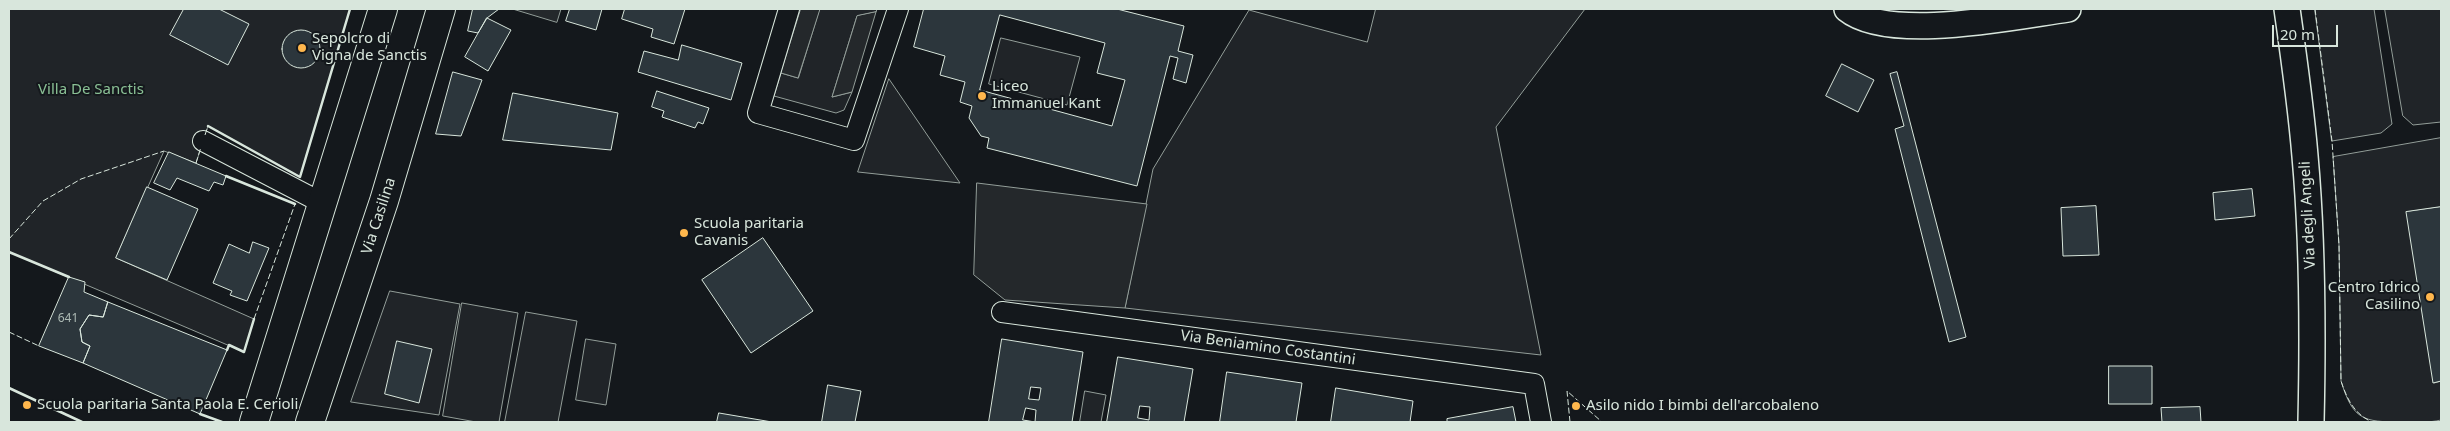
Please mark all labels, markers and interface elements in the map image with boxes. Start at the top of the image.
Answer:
scale bar [2275,15,2341,47]
text: 20 m [2280,24,2315,44]
place label: Sepolcro di Vigna de Sanctis [312,30,427,65]
marker: Sepolcro di Vigna de Sanctis [296,42,308,54]
place label: Liceo Immanuel Kant [992,78,1101,113]
park label: Villa De Sanctis [38,81,144,99]
marker: Liceo Immanuel Kant [976,90,988,102]
street label: Via degli Angeli [2296,161,2320,269]
street label: Via Casilina [358,175,400,257]
place label: Scuola paritaria Cavanis [694,215,804,250]
marker: Scuola paritaria Cavanis [678,227,690,239]
place label: Centro Idrico Casilino [2328,279,2420,314]
marker: Centro Idrico Casilino [2424,291,2436,303]
house number: 641 [58,312,78,326]
street label: Via Beniamino Costantini [1179,327,1357,369]
place label: Scuola paritaria Santa Paola E. Cerioli [37,396,298,414]
place label: Asilo nido I bimbi dell'arcobaleno [1586,397,1819,415]
marker: Scuola paritaria Santa Paola E. Cerioli [21,399,33,411]
marker: Asilo nido I bimbi dell'arcobaleno [1570,400,1582,412]

